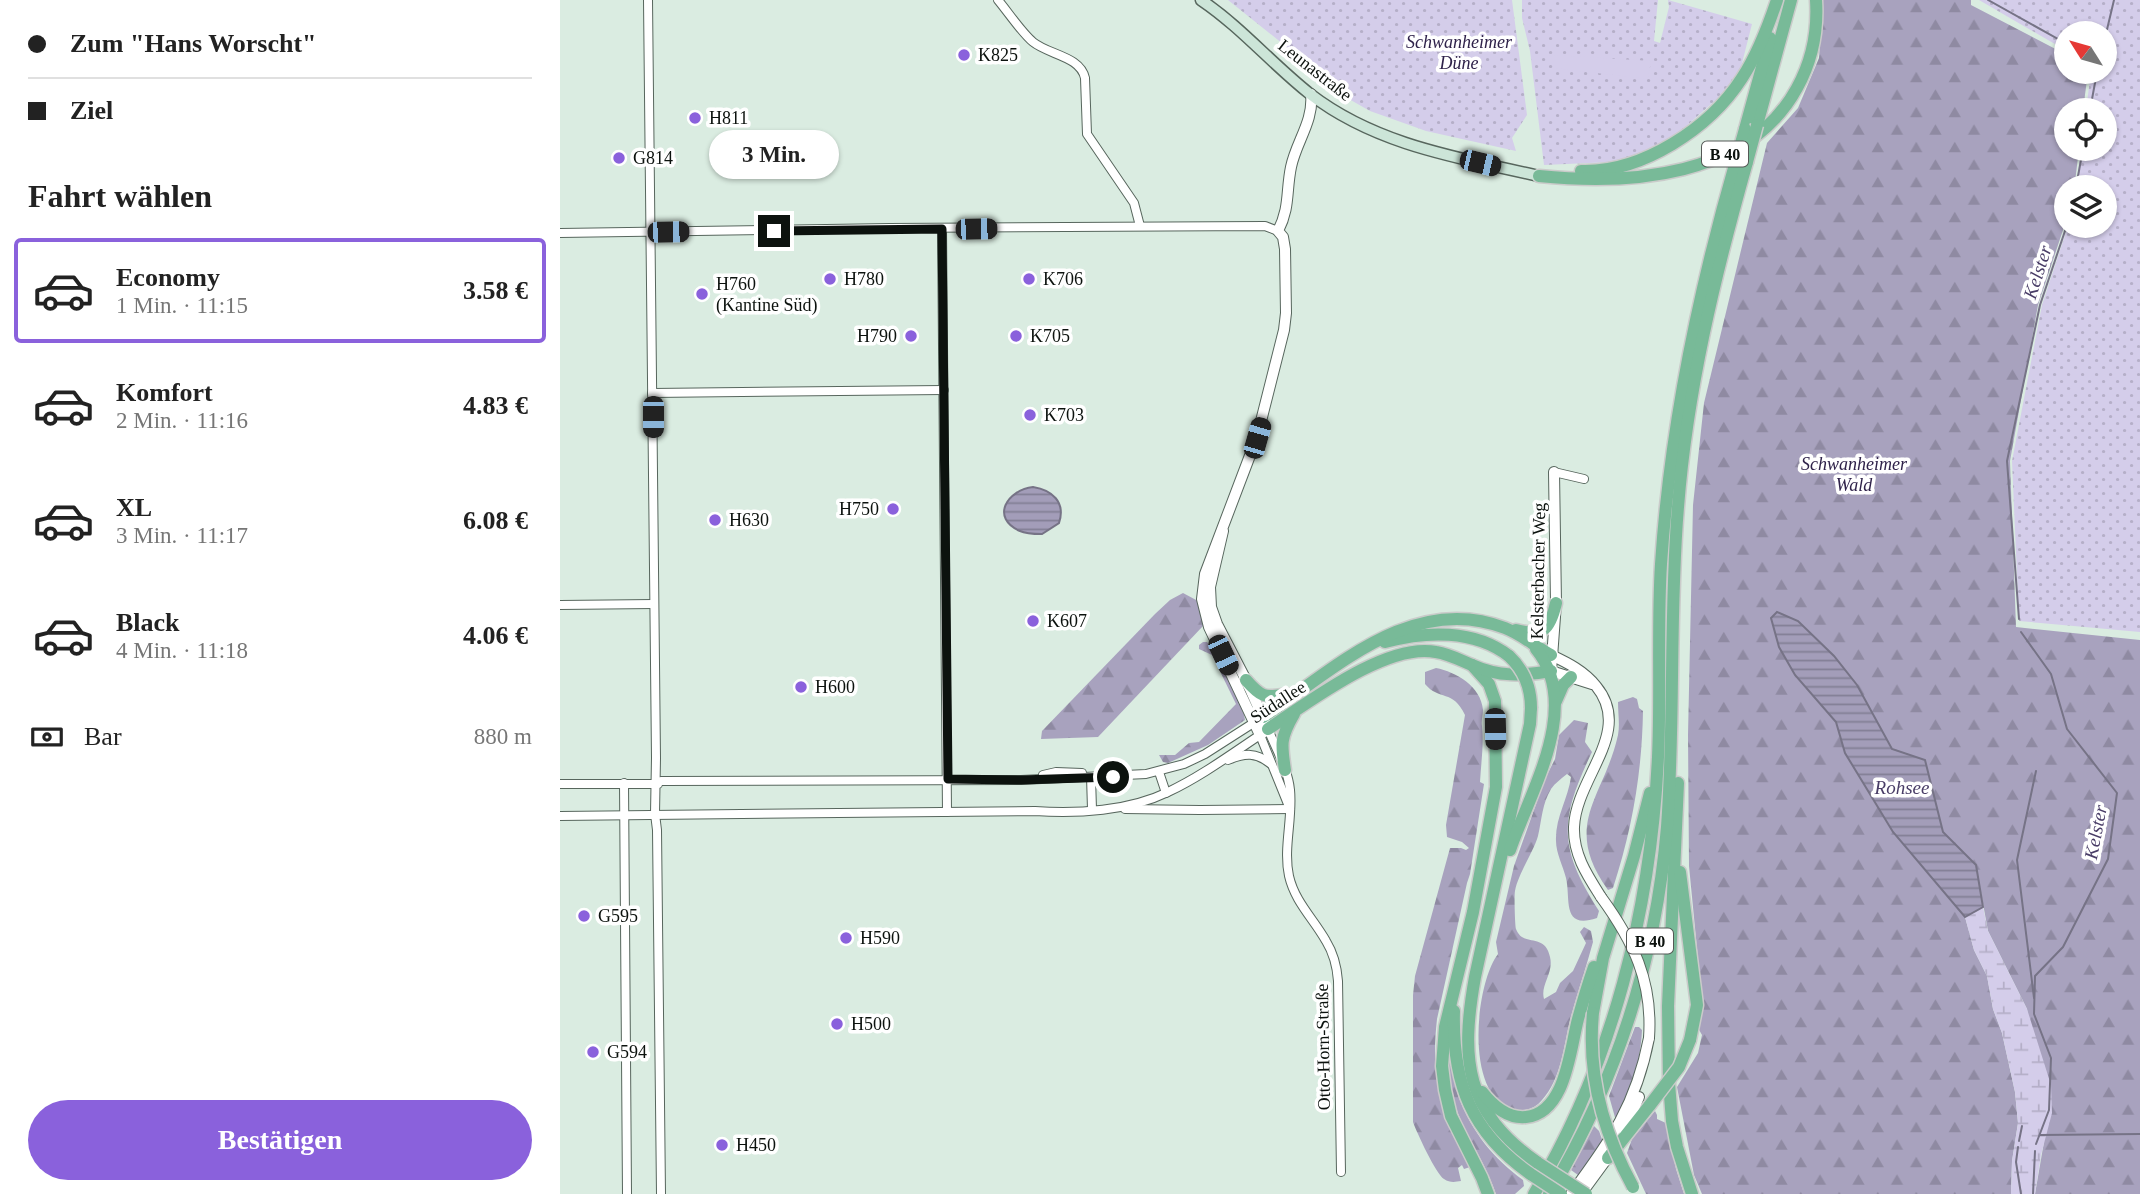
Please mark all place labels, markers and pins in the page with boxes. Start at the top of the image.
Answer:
place label: K825 [978,45,1018,65]
marker: K825 [956,47,972,63]
place label: H811 [709,108,748,128]
marker: H811 [687,110,703,126]
place label: G814 [633,148,673,168]
marker: G814 [611,150,627,166]
place label: H780 [844,269,884,289]
place label: K706 [1043,269,1083,289]
marker: H780 [822,271,838,287]
marker: K706 [1021,271,1037,287]
place label: H760 (Kantine Süd) [716,274,817,316]
marker: H760 (Kantine Süd) [694,286,710,302]
place label: H790 [857,326,897,346]
place label: K705 [1030,326,1070,346]
marker: H790 [903,328,919,344]
marker: K705 [1008,328,1024,344]
place label: K703 [1044,405,1084,425]
marker: K703 [1022,407,1038,423]
place label: H750 [839,499,879,519]
marker: H750 [885,501,901,517]
place label: H630 [729,510,769,530]
marker: H630 [707,512,723,528]
place label: K607 [1047,611,1087,631]
marker: K607 [1025,613,1041,629]
place label: H600 [815,677,855,697]
marker: H600 [793,679,809,695]
place label: G595 [598,906,638,926]
marker: G595 [576,908,592,924]
place label: H590 [860,928,900,948]
marker: H590 [838,930,854,946]
place label: H500 [851,1014,891,1034]
marker: H500 [829,1016,845,1032]
place label: G594 [607,1042,647,1062]
marker: G594 [585,1044,601,1060]
place label: H450 [736,1135,776,1155]
marker: H450 [714,1137,730,1153]

